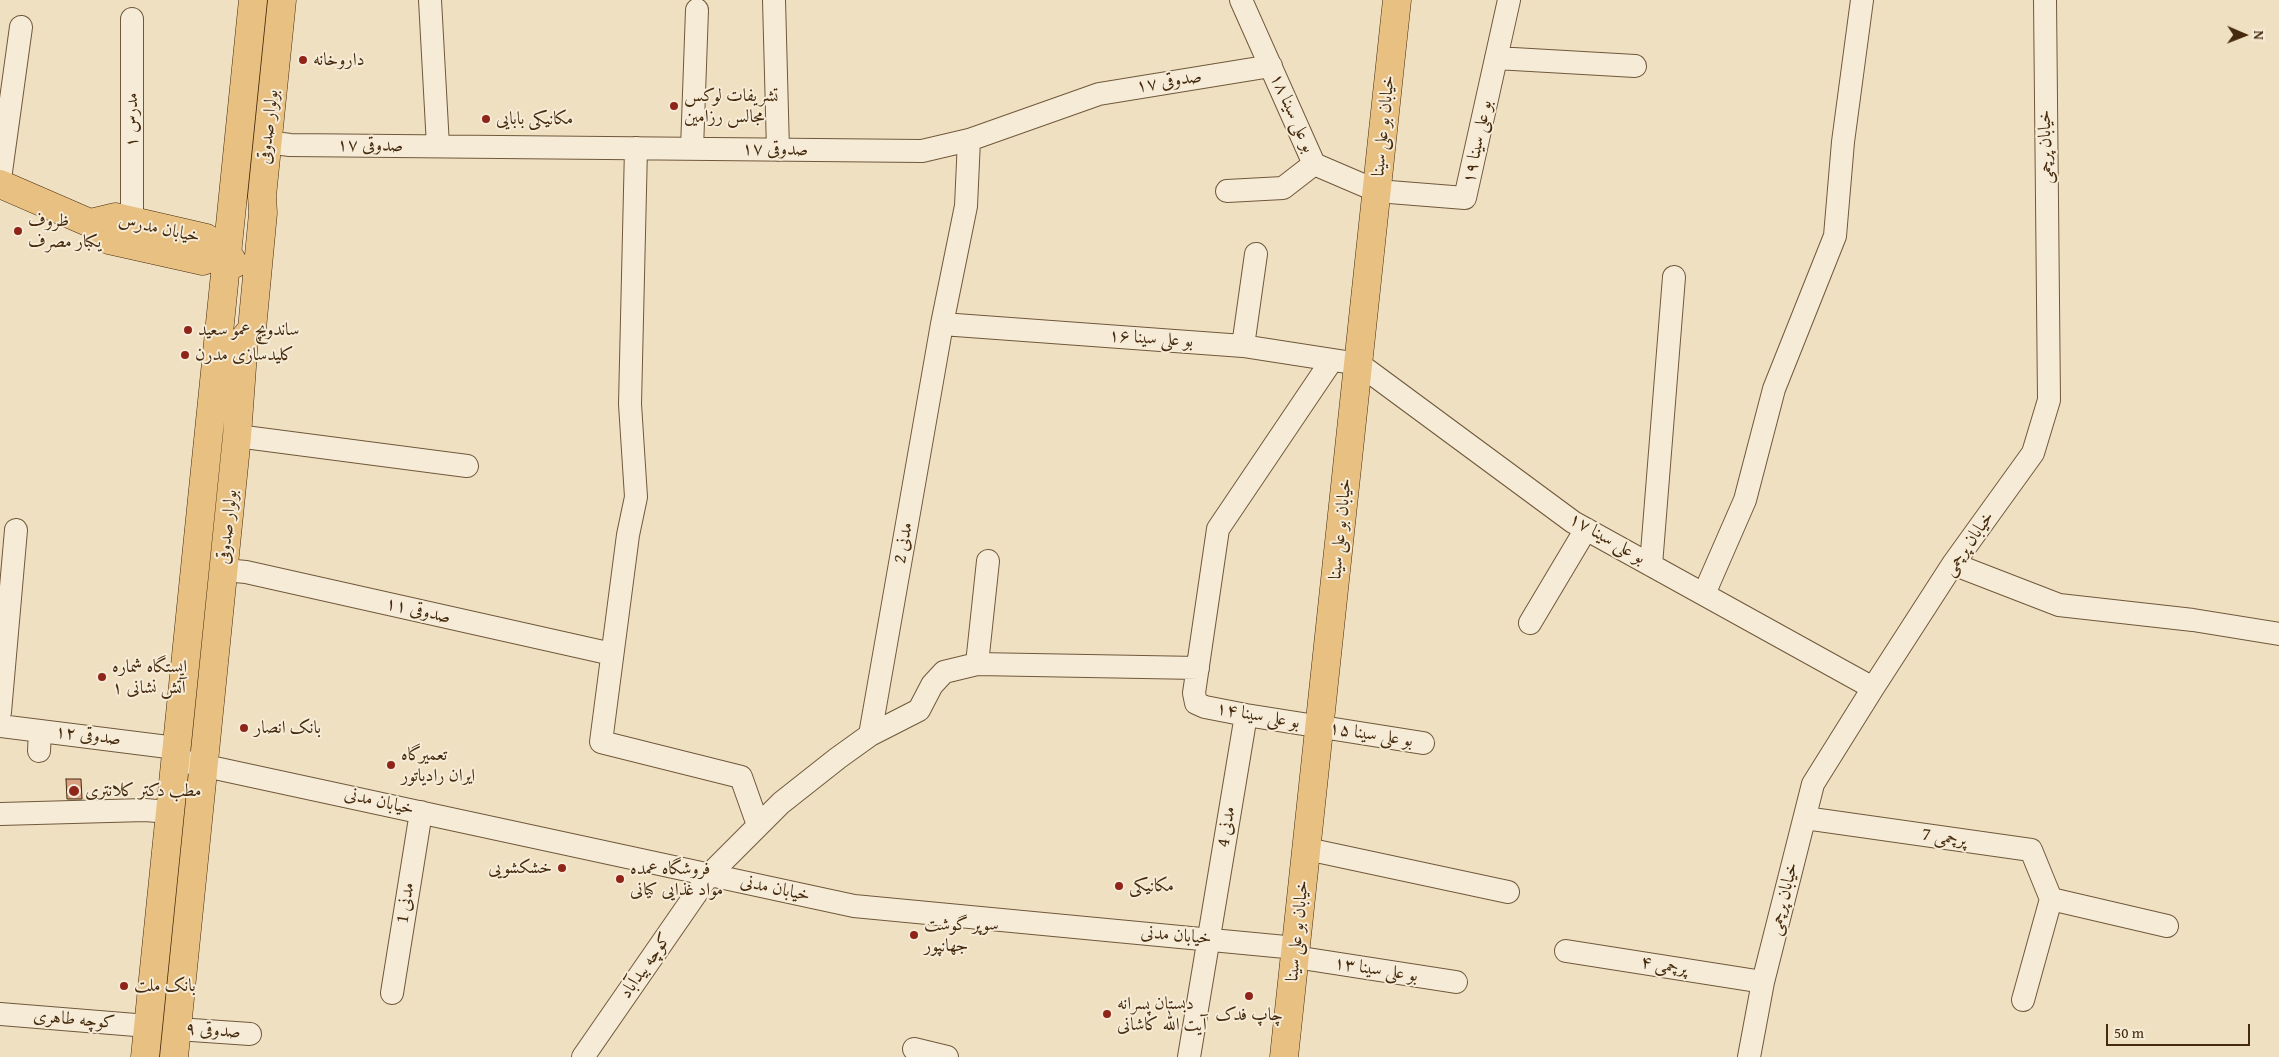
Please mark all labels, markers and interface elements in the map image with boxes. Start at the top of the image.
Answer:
north arrow [2219,10,2269,60]
text: N [2249,30,2269,40]
place label: داروخانه [313,49,365,71]
marker: داروخانه [297,54,309,66]
street label: صدوقی ۱۷ [1135,66,1203,98]
street label: بو علی سینا ۱۸ [1265,70,1319,156]
street label: خیابان بو علی سینا [1368,74,1400,178]
place label: تشریفات لوکس مجالس رزامین [684,85,778,128]
street label: بولوار صدوقی [254,89,284,165]
street label: مدرس ۱ [121,92,143,148]
street label: بو علی سینا ۱۹ [1459,98,1497,186]
marker: تشریفات لوکس مجالس رزامین [668,100,680,112]
place label: مکانیکی بابایی [496,108,573,130]
street label: خیابان پرچمی [2035,110,2057,184]
marker: مکانیکی بابایی [480,113,492,125]
street label: صدوقی ۱۷ [337,135,403,157]
street label: صدوقی ۱۷ [742,139,808,161]
place label: ظروف یکبار مصرف [28,210,101,252]
street label: خیابان مدرس [116,210,202,248]
marker: ظروف یکبار مصرف [12,225,24,237]
place label: ساندویچ عمو سعید [198,319,299,341]
marker: ساندویچ عمو سعید [182,324,194,336]
street label: بو علی سینا ۱۶ [1108,325,1194,353]
place label: کلیدسازی مدرن [195,344,294,366]
marker: کلیدسازی مدرن [179,349,191,361]
street label: خیابان بو علی سینا [1325,477,1357,581]
street label: بولوار صدوقی [213,489,243,565]
street label: خیابان پرچمی [1939,507,1999,581]
street label: بو علی سینا ۱۷ [1565,508,1649,570]
street label: مدنی 2 [890,521,918,565]
street label: صدوقی ۱۱ [383,593,453,629]
place label: ایستگاه شماره ۱ آتش نشانی [112,656,187,699]
marker: ایستگاه شماره ۱ آتش نشانی [96,671,108,683]
street label: بو علی سینا ۱۴ [1214,698,1302,734]
place label: بانک انصار [254,717,321,739]
street label: بو علی سینا ۱۵ [1327,718,1415,752]
street label: صدوقی ۱۲ [54,721,122,751]
marker: بانک انصار [238,722,250,734]
place label: تعمیرگاه ایران رادیاتور [401,744,475,786]
marker: تعمیرگاه ایران رادیاتور [385,759,397,771]
place label: مطب دکتر کلانتری [85,780,202,802]
marker: مطب دکتر کلانتری [67,784,81,798]
street label: خیابان مدنی [342,784,416,820]
street label: مدنی 4 [1213,805,1241,849]
street label: پرچمی 7 [1920,824,1968,852]
place label: خشکشویی [488,857,552,879]
place label: فروشگاه عمده مواد غذایی کیانی [630,858,723,901]
street label: خیابان پرچمی [1765,860,1803,938]
marker: خشکشویی [556,862,568,874]
street label: خیابان مدنی [738,871,812,907]
marker: فروشگاه عمده مواد غذایی کیانی [614,873,626,885]
place label: مکانیکی [1129,875,1174,897]
street label: خیابان بو علی سینا [1282,879,1314,983]
marker: مکانیکی [1113,880,1125,892]
street label: مدنی 1 [392,881,420,925]
place label: سوپر گوشت جهانپور [924,914,999,956]
street label: خیابان مدنی [1140,922,1212,950]
street label: کوچه بیدآباد [616,929,676,1003]
marker: سوپر گوشت جهانپور [908,929,920,941]
street label: پرچمی ۴ [1639,952,1689,980]
street label: بو علی سینا ۱۳ [1332,953,1420,987]
place label: بانک ملت [134,975,196,997]
marker: بانک ملت [118,980,130,992]
marker: چاپ فدک [1243,990,1255,1002]
place label: دبستان پسرانه آیت الله کاشانی [1117,993,1207,1036]
place label: چاپ فدک [1215,1004,1283,1026]
street label: کوچه طاهری [32,1006,116,1034]
marker: دبستان پسرانه آیت الله کاشانی [1101,1008,1113,1020]
scale bar [2109,1014,2253,1046]
street label: صدوقی ۹ [185,1018,241,1044]
text: 50 m [2114,1022,2144,1043]

